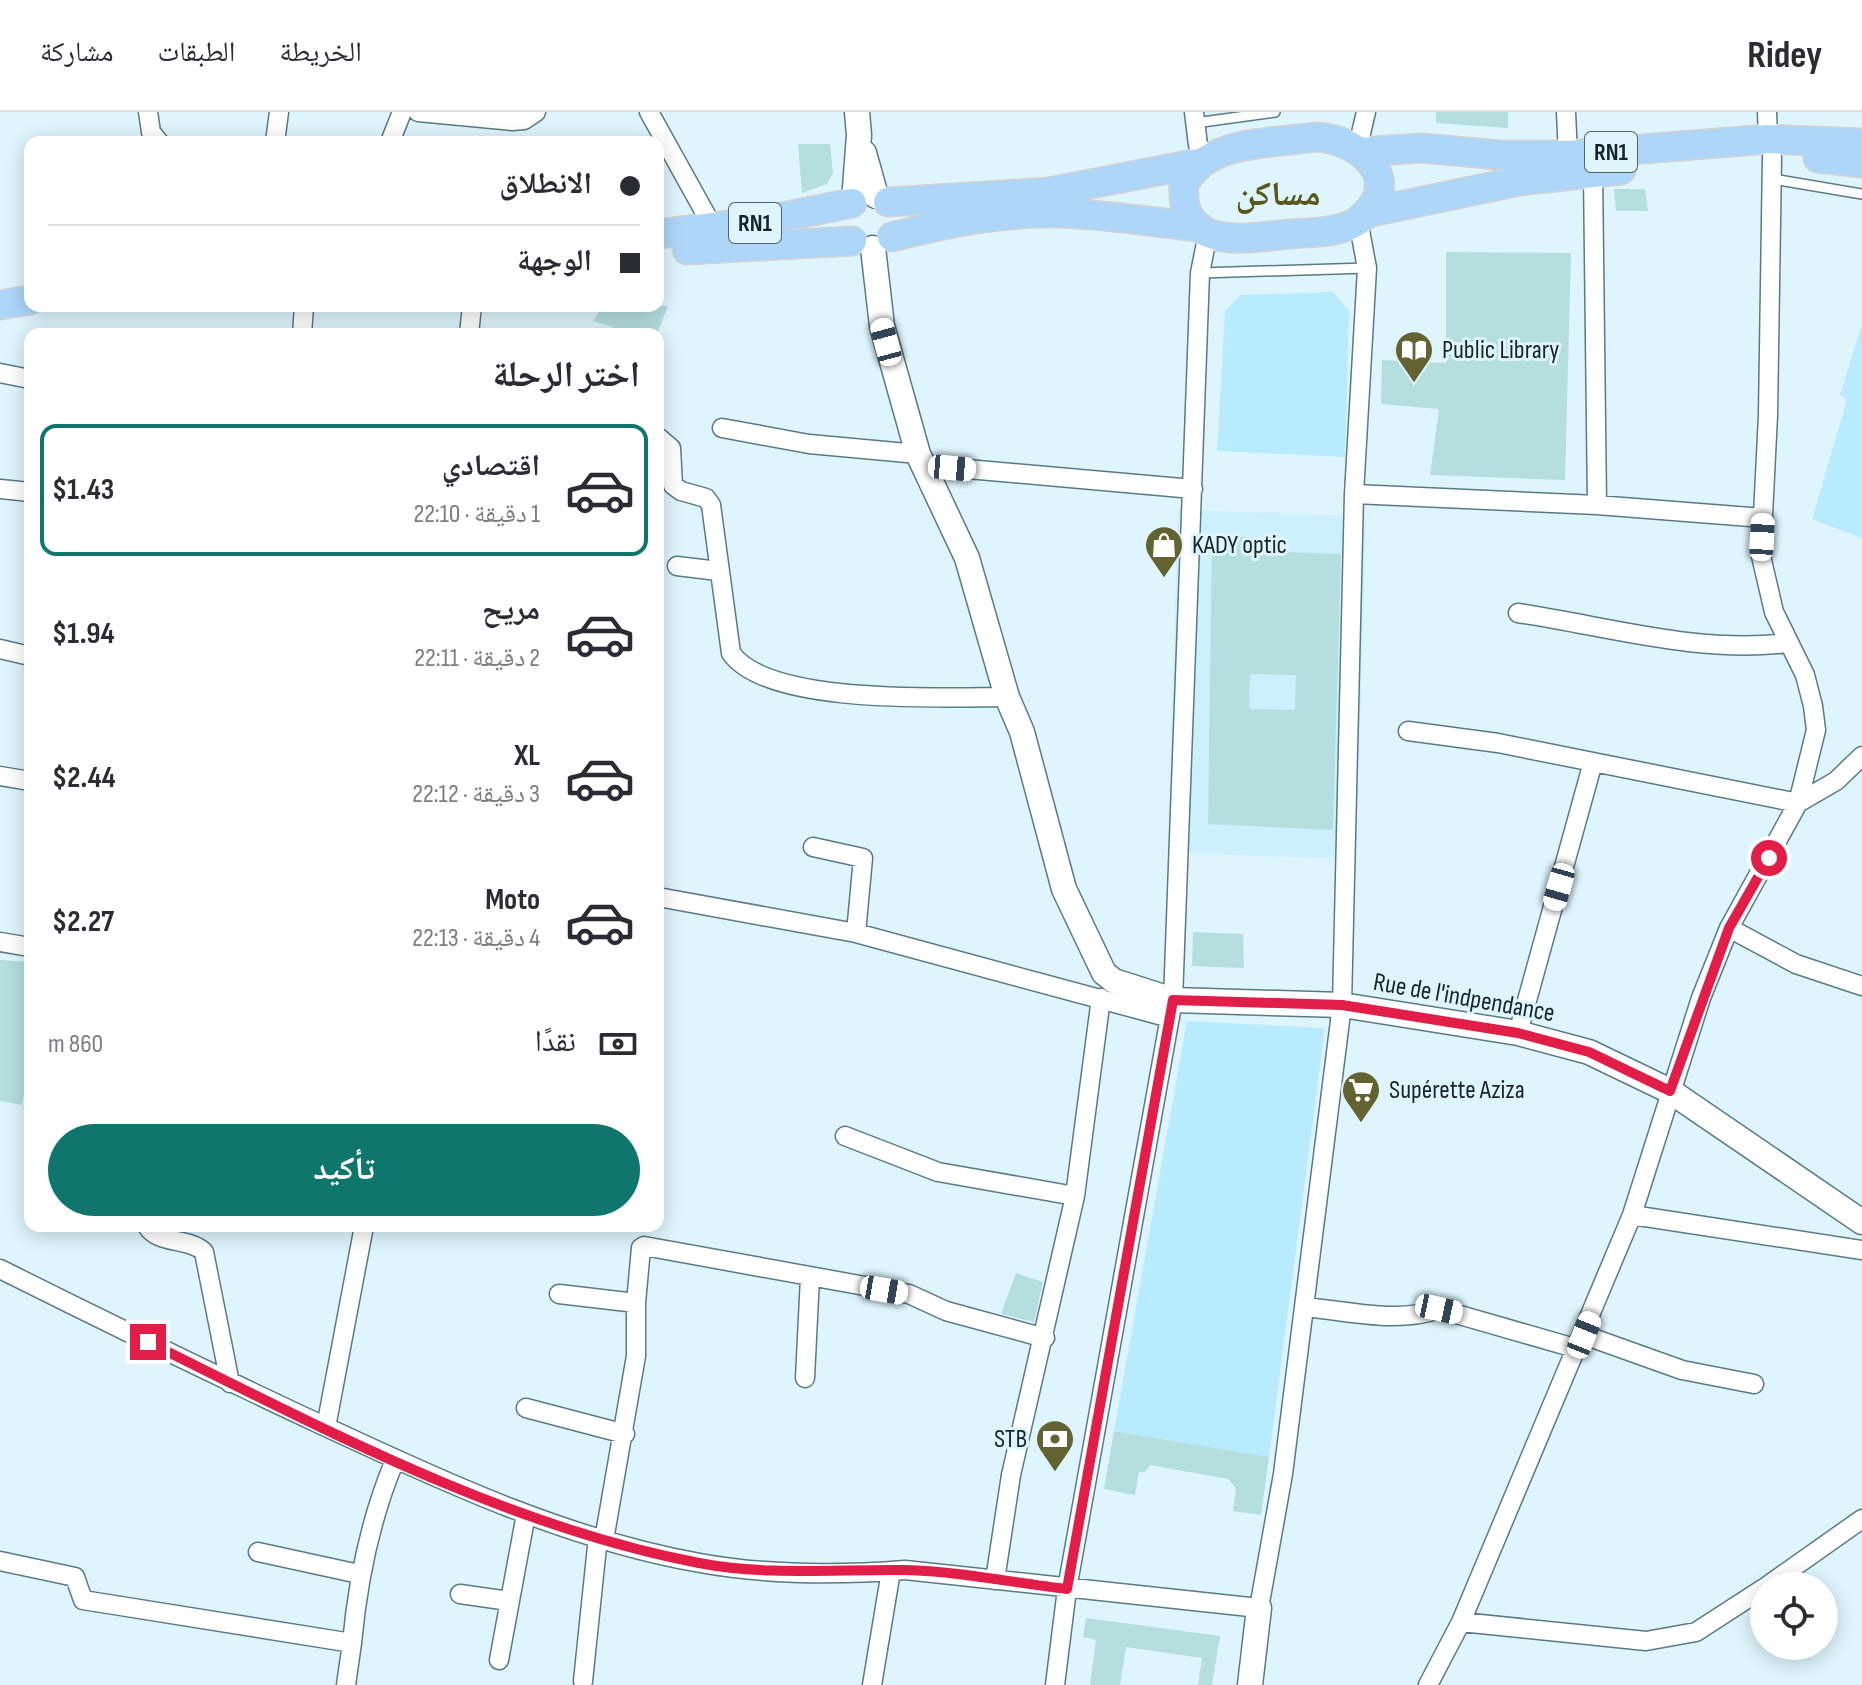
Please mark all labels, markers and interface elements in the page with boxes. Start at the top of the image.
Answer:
text: Ridey [1747,33,1822,78]
text: مشاركة [40,36,114,69]
text: الطبقات [158,36,235,69]
text: الخريطة [279,36,362,69]
road number: RN1 [1585,132,1637,172]
text: الانطلاق [499,166,592,202]
district label: مساكن [1236,174,1321,215]
road number: RN1 [729,203,781,243]
text: الوجهة [517,243,592,279]
car [868,316,904,368]
library icon: Public Library [1393,329,1435,384]
place label: Public Library [1442,335,1559,366]
text: اختر الرحلة [492,354,640,397]
text: اقتصادي [442,448,540,484]
icon: car [564,454,636,526]
car [927,454,977,482]
text: $1.43 [52,472,114,508]
text: 1 دقيقة · 22:10 [413,499,540,530]
car [1749,512,1775,562]
shop icon: KADY optic [1143,524,1185,579]
place label: KADY optic [1192,530,1287,561]
text: مريح [482,592,540,628]
icon: car [564,598,636,670]
text: $1.94 [52,616,114,652]
text: 2 دقيقة · 22:11 [414,643,540,674]
text: XL [514,738,540,774]
icon: car [564,742,636,814]
text: $2.44 [52,760,115,796]
text: 3 دقيقة · 22:12 [412,779,540,810]
route start [1751,840,1787,876]
car [1541,861,1577,913]
text: Moto [485,882,540,918]
icon: car [564,886,636,958]
text: $2.27 [52,904,114,940]
text: 4 دقيقة · 22:13 [412,923,540,954]
street label: Rue de l'indpendance [1371,967,1557,1029]
icon: cash [596,1022,640,1066]
text: نقدًا [535,1024,576,1060]
text: 860 m [48,1029,103,1060]
supermarket icon: Supérette Aziza [1340,1069,1382,1124]
place label: Supérette Aziza [1389,1075,1525,1106]
button: تأكيد [48,1124,640,1216]
car [858,1274,910,1306]
car [1413,1292,1465,1326]
car [1564,1308,1604,1362]
route end [130,1324,166,1360]
bank icon: STB [1034,1418,1076,1473]
place label: STB [994,1424,1027,1455]
map controls [1750,1572,1838,1660]
button: locate [1750,1572,1838,1660]

